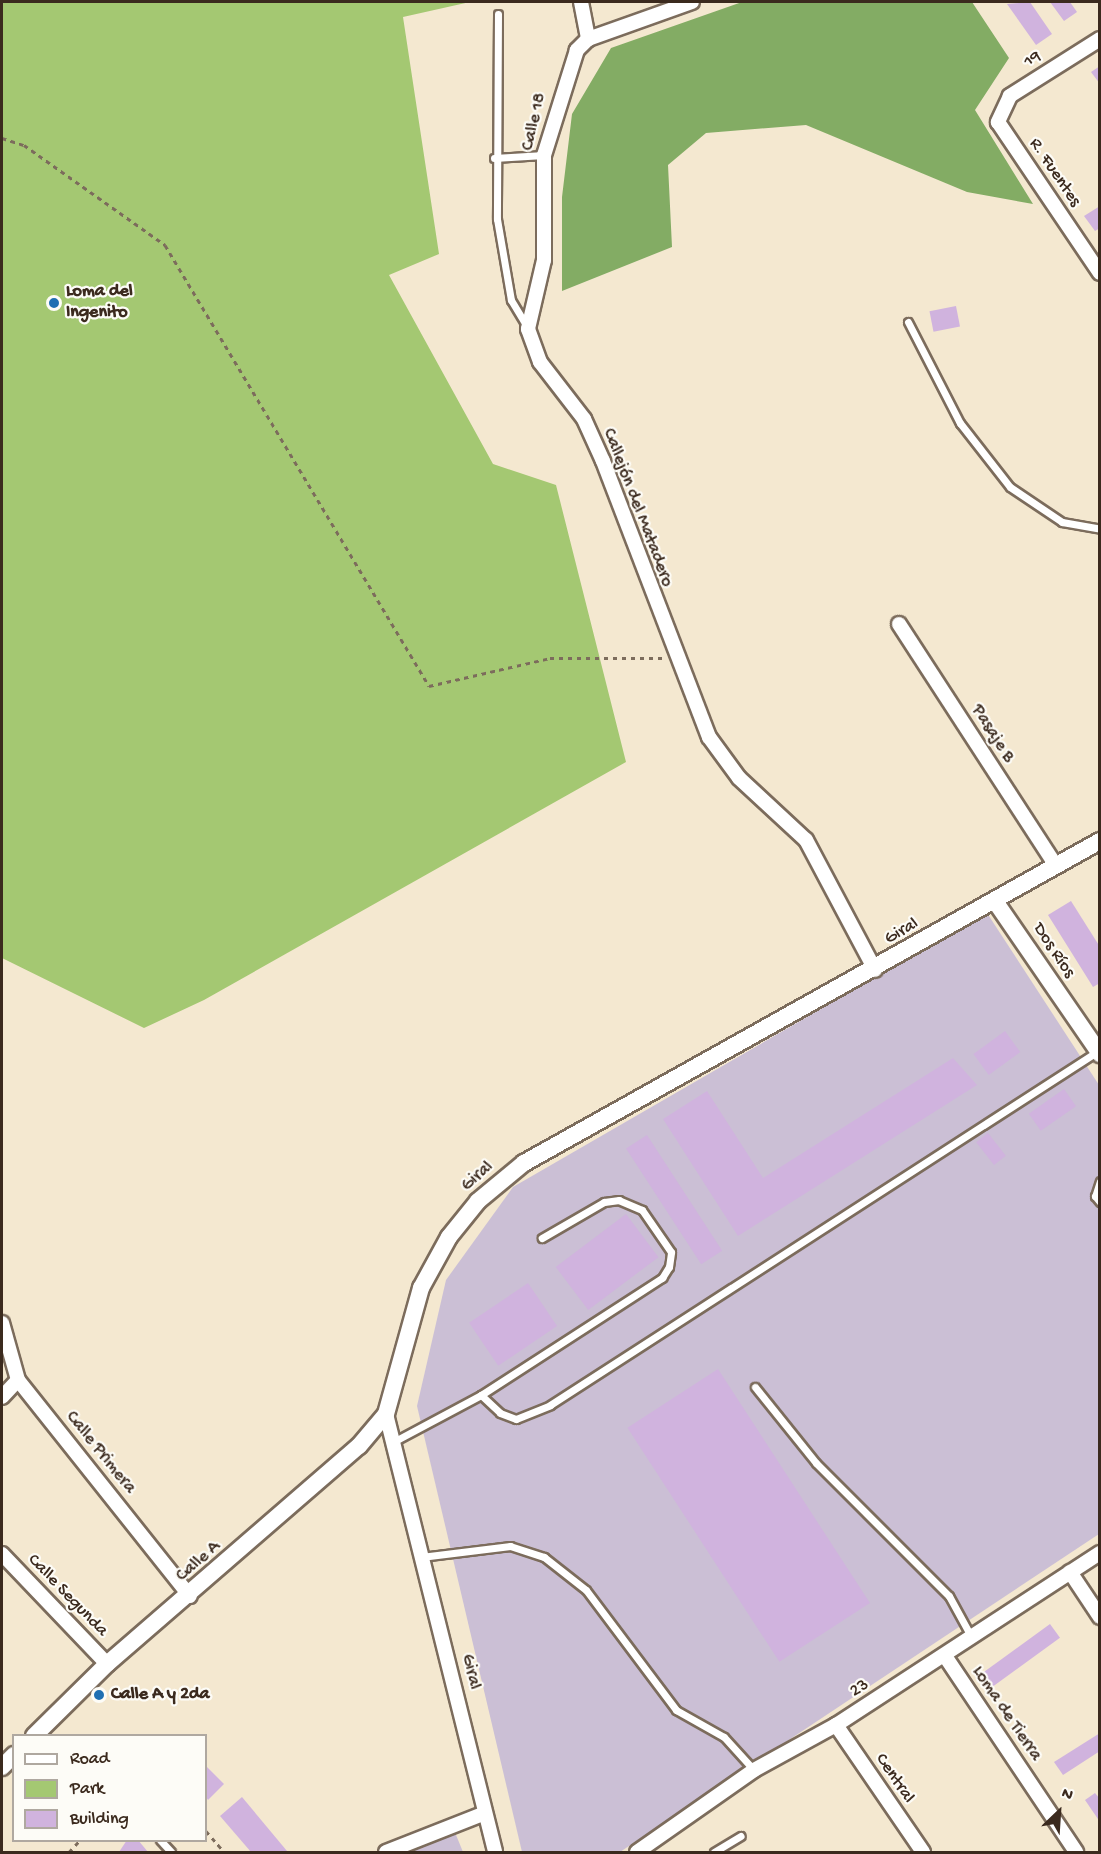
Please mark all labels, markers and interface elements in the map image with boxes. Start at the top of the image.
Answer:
street label: 19 [1020,47,1046,73]
street label: Calle 18 [518,91,552,153]
street label: R. Fuentes [1023,135,1085,211]
place label: Loma del Ingenito [66,282,133,324]
marker: Loma del Ingenito [47,296,61,310]
street label: Callejón del Matadero [597,426,677,590]
street label: Pasaje B [965,701,1019,767]
street label: Giral [881,914,923,950]
street label: Dos Ríos [1027,920,1079,982]
street label: Giral [458,1157,498,1197]
street label: Calle Primera [60,1407,140,1499]
street label: Calle A [172,1537,226,1587]
street label: Calle Segunda [22,1550,112,1642]
street label: Giral [455,1652,485,1692]
street label: Loma de Tierra [966,1662,1046,1766]
street label: 23 [846,1675,874,1703]
place label: Calle A y 2da [111,1684,210,1706]
marker: Calle A y 2da [92,1688,106,1702]
legend [12,1734,207,1842]
text: Road [70,1749,109,1770]
street label: Central [870,1750,918,1808]
text: Park [70,1779,104,1800]
north arrow [1029,1782,1089,1842]
text: N [1058,1784,1076,1806]
text: Building [70,1809,129,1830]

